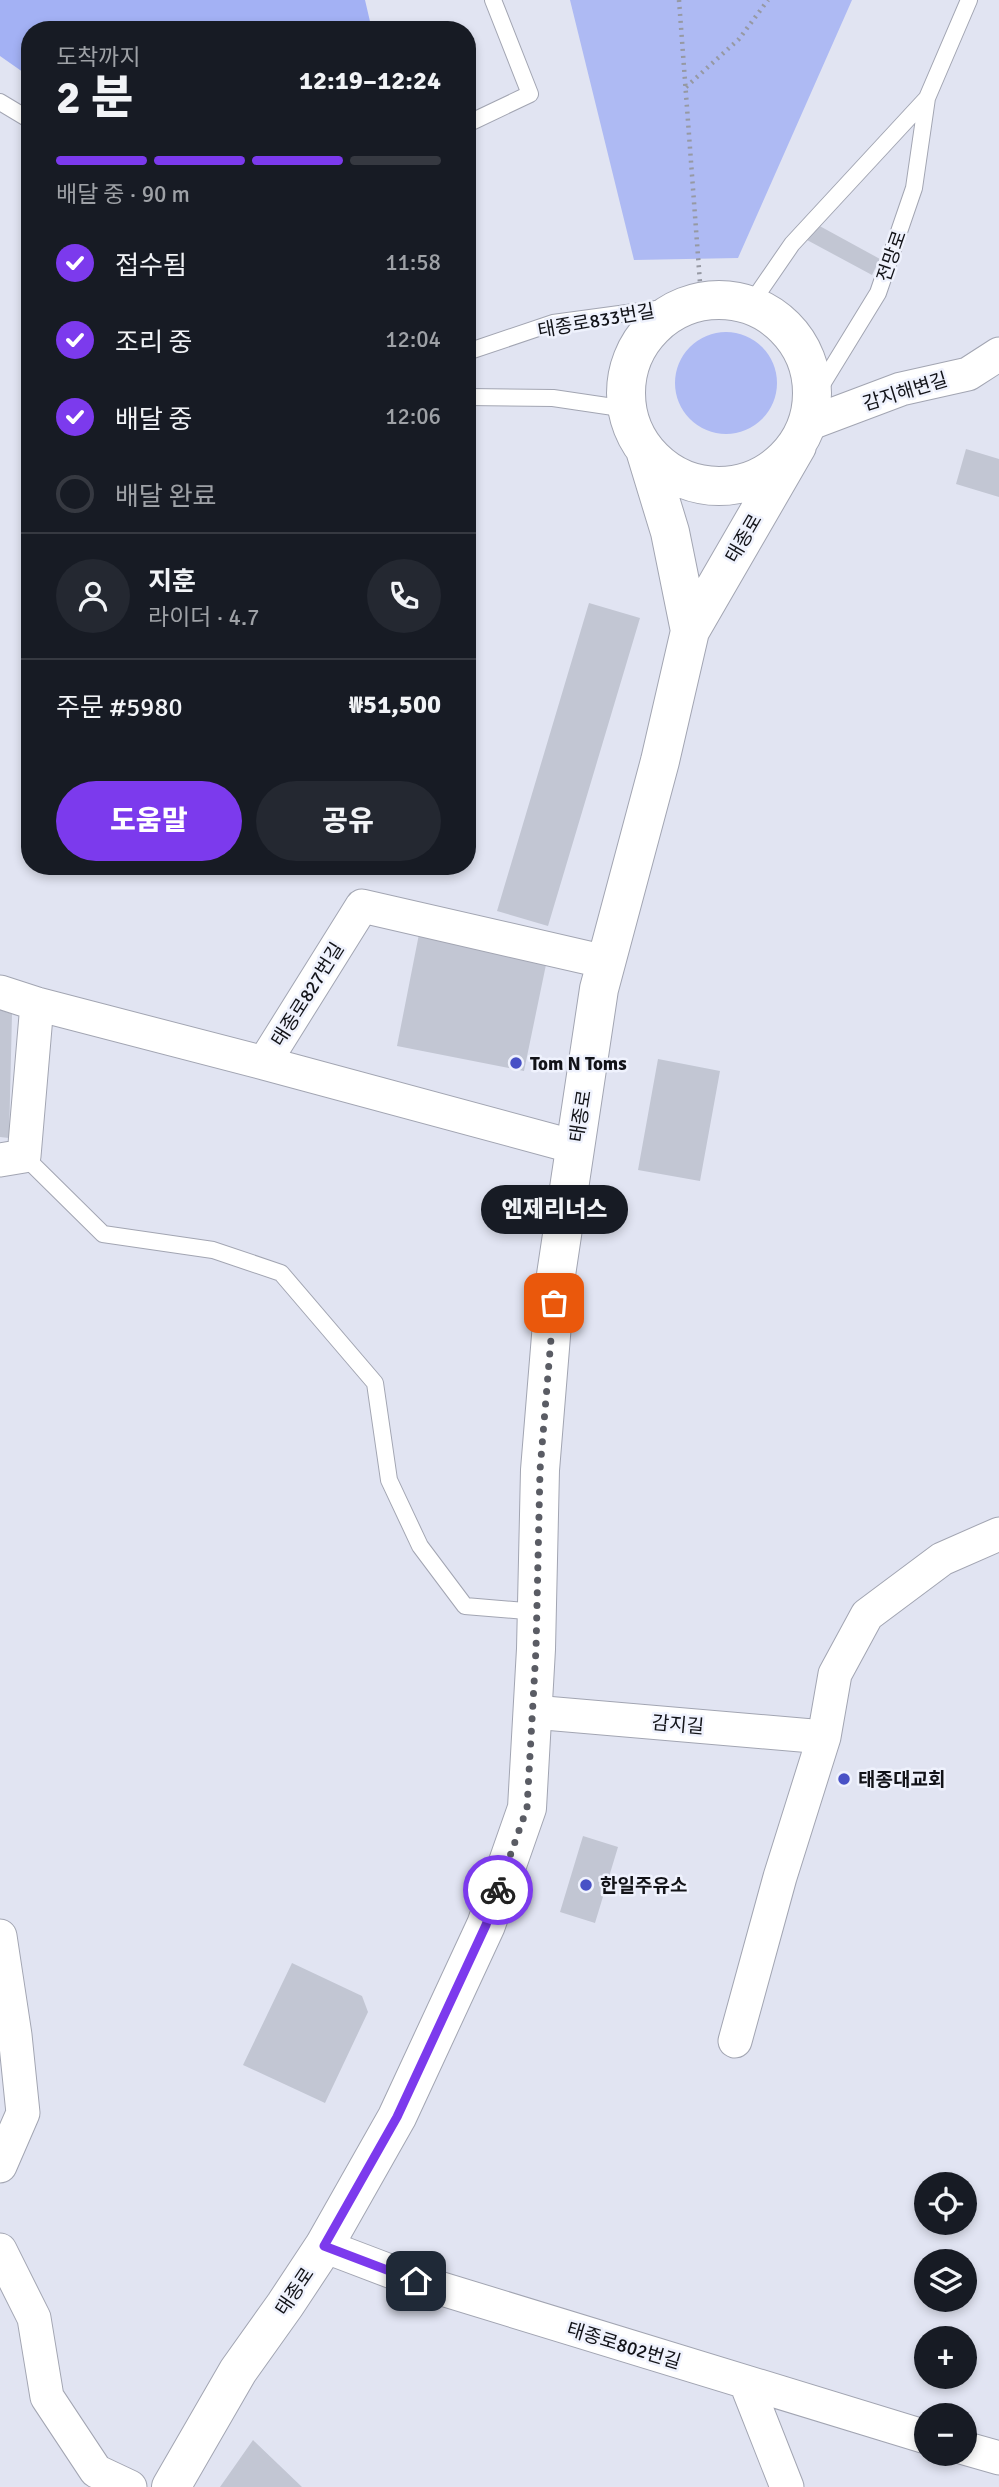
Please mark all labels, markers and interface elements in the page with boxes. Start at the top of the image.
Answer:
text: 도착까지 [56,43,141,72]
text: 12:19–12:24 [299,65,441,97]
text: 2 분 [56,70,133,126]
text: 배달 중 · 90 m [56,180,190,209]
street label: 전망로 [872,228,912,285]
icon: check [56,244,94,282]
text: 11:58 [385,248,441,277]
text: 접수됨 [115,250,187,282]
street label: 태종로833번길 [536,299,656,343]
icon: check [56,321,94,359]
text: 12:04 [385,325,441,354]
text: 조리 중 [115,327,192,359]
street label: 감지해변길 [860,368,951,416]
icon: check [56,398,94,436]
text: 12:06 [385,402,441,431]
text: 배달 중 [115,404,192,436]
text: 배달 완료 [115,481,216,513]
street label: 태종로 [720,510,767,567]
button: person [56,559,130,633]
button: phone [367,559,441,633]
text: 지훈 [148,566,196,598]
text: 라이더 · 4.7 [148,603,260,632]
text: ₩51,500 [349,689,441,721]
text: 주문 #5980 [56,692,183,724]
button: 도움말 [56,781,242,861]
button: 공유 [256,781,441,861]
street label: 태종로827번길 [266,938,349,1051]
place label: Tom N Toms [530,1052,627,1076]
marker: Tom N Toms [508,1055,524,1071]
street label: 태종로 [565,1088,597,1144]
callout: 엔제리너스 [480,1184,628,1233]
text: 엔제리너스 [502,1195,607,1224]
pin [524,1273,584,1333]
icon: bag [535,1284,573,1322]
street label: 감지길 [651,1711,705,1739]
place label: 태종대교회 [858,1768,945,1792]
marker: 태종대교회 [836,1771,852,1787]
courier [463,1855,533,1925]
icon: bike [479,1871,517,1909]
place label: 한일주유소 [600,1874,687,1898]
marker: 한일주유소 [578,1877,594,1893]
map controls [914,2172,977,2466]
button: locate [914,2172,977,2235]
button: layers [914,2249,977,2312]
pin [386,2251,446,2311]
icon: home [397,2262,435,2300]
street label: 태종로 [270,2263,319,2320]
street label: 태종로802번길 [564,2317,684,2375]
button: + [914,2326,977,2389]
button: − [914,2403,977,2466]

